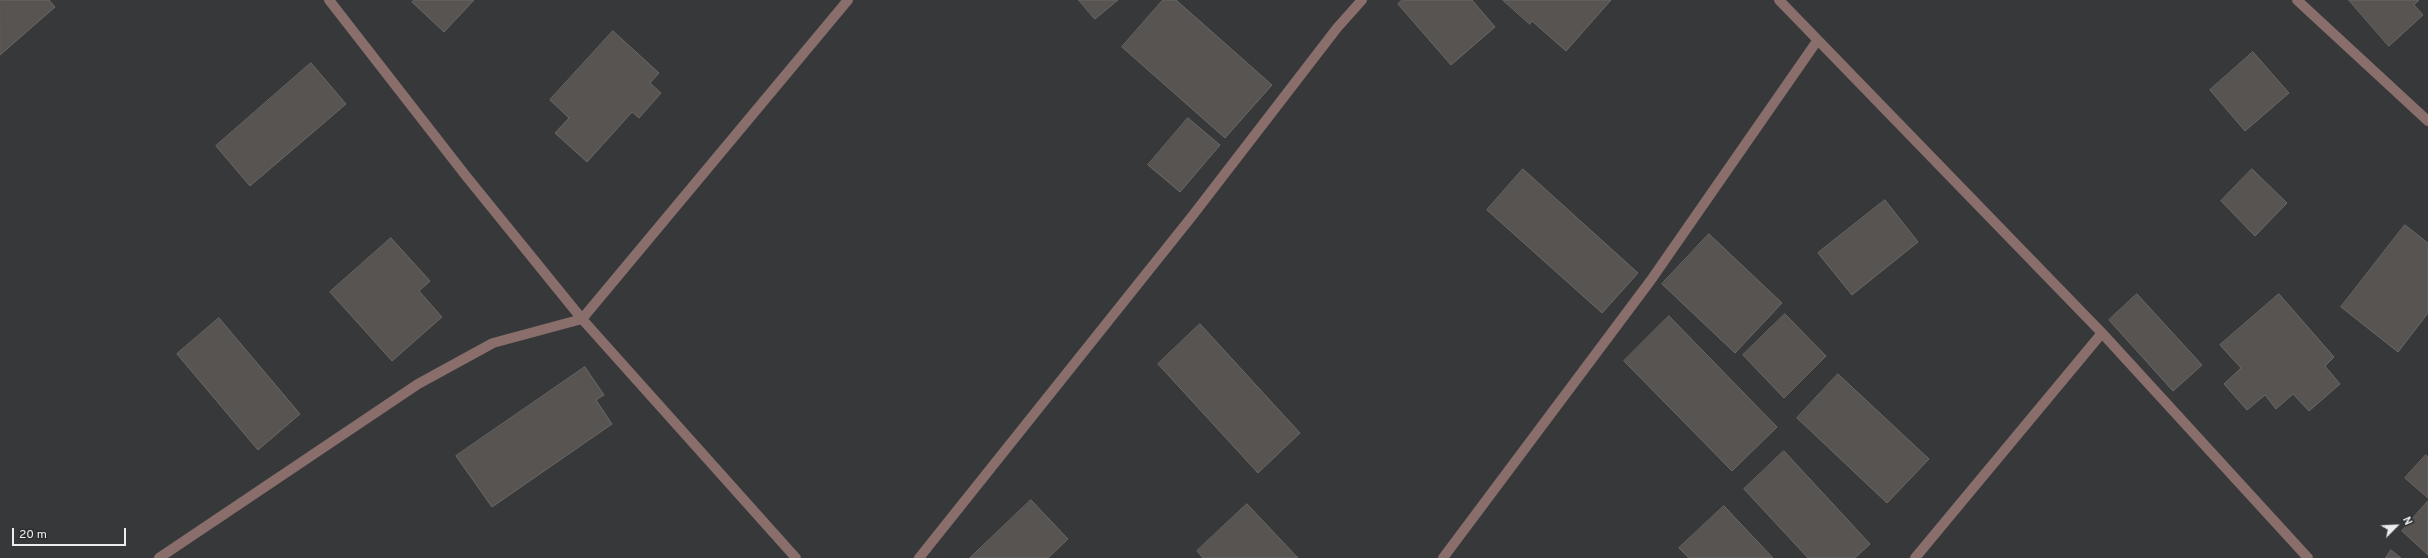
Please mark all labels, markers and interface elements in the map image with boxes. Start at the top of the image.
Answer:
north arrow [2376,506,2416,546]
text: N [2399,515,2415,528]
scale bar [14,520,128,546]
text: 20 m [19,527,47,543]

